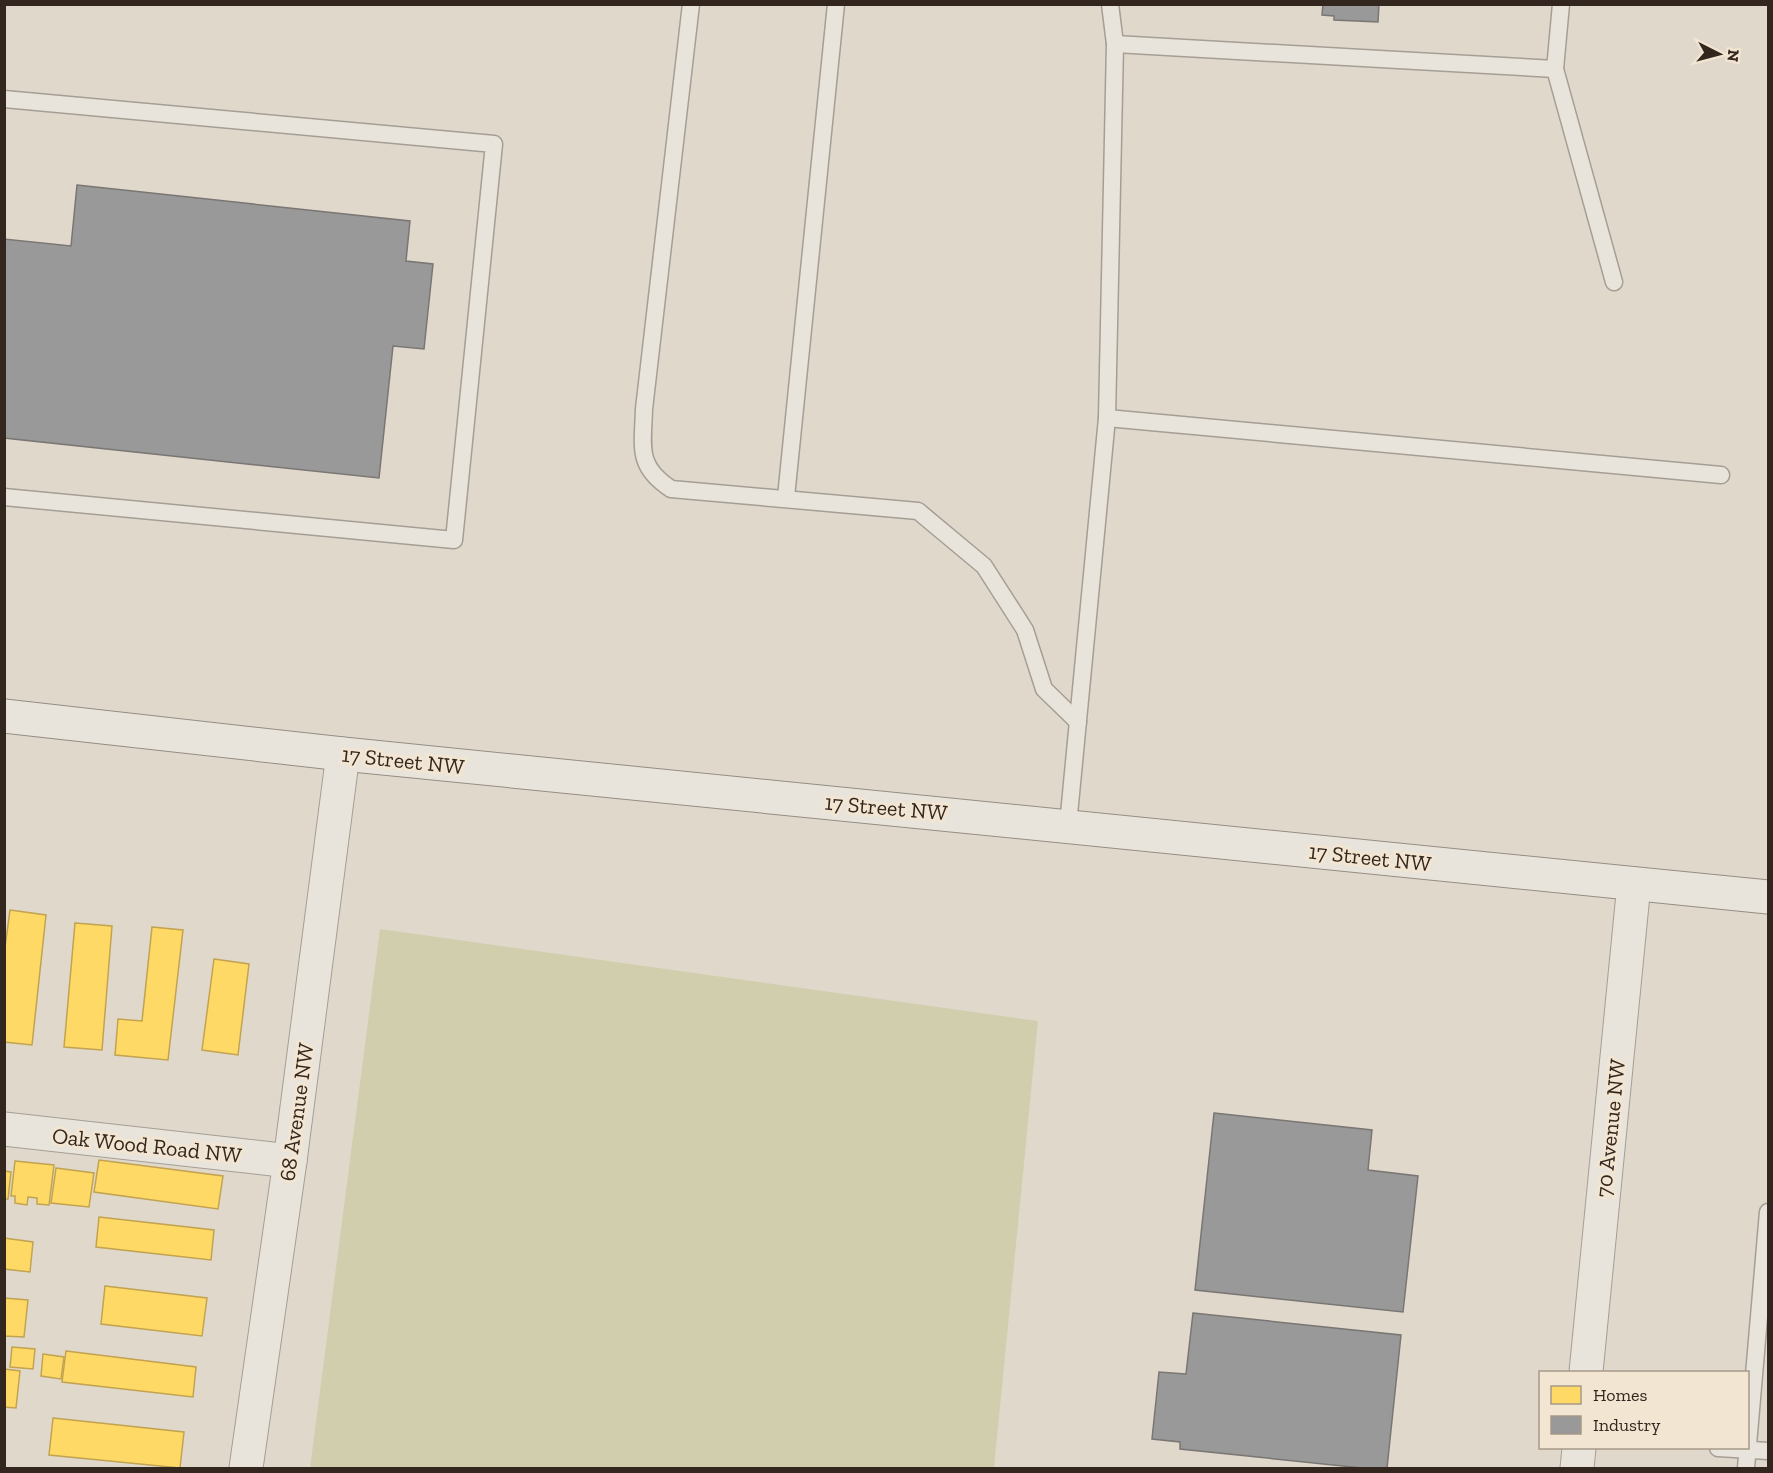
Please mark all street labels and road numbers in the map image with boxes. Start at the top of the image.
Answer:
street label: 17 Street NW [340,741,466,780]
street label: 17 Street NW [823,789,949,826]
street label: 17 Street NW [1307,838,1433,877]
street label: 68 Avenue NW [273,1041,320,1183]
street label: 70 Avenue NW [1590,1057,1631,1199]
street label: Oak Wood Road NW [51,1122,244,1169]

